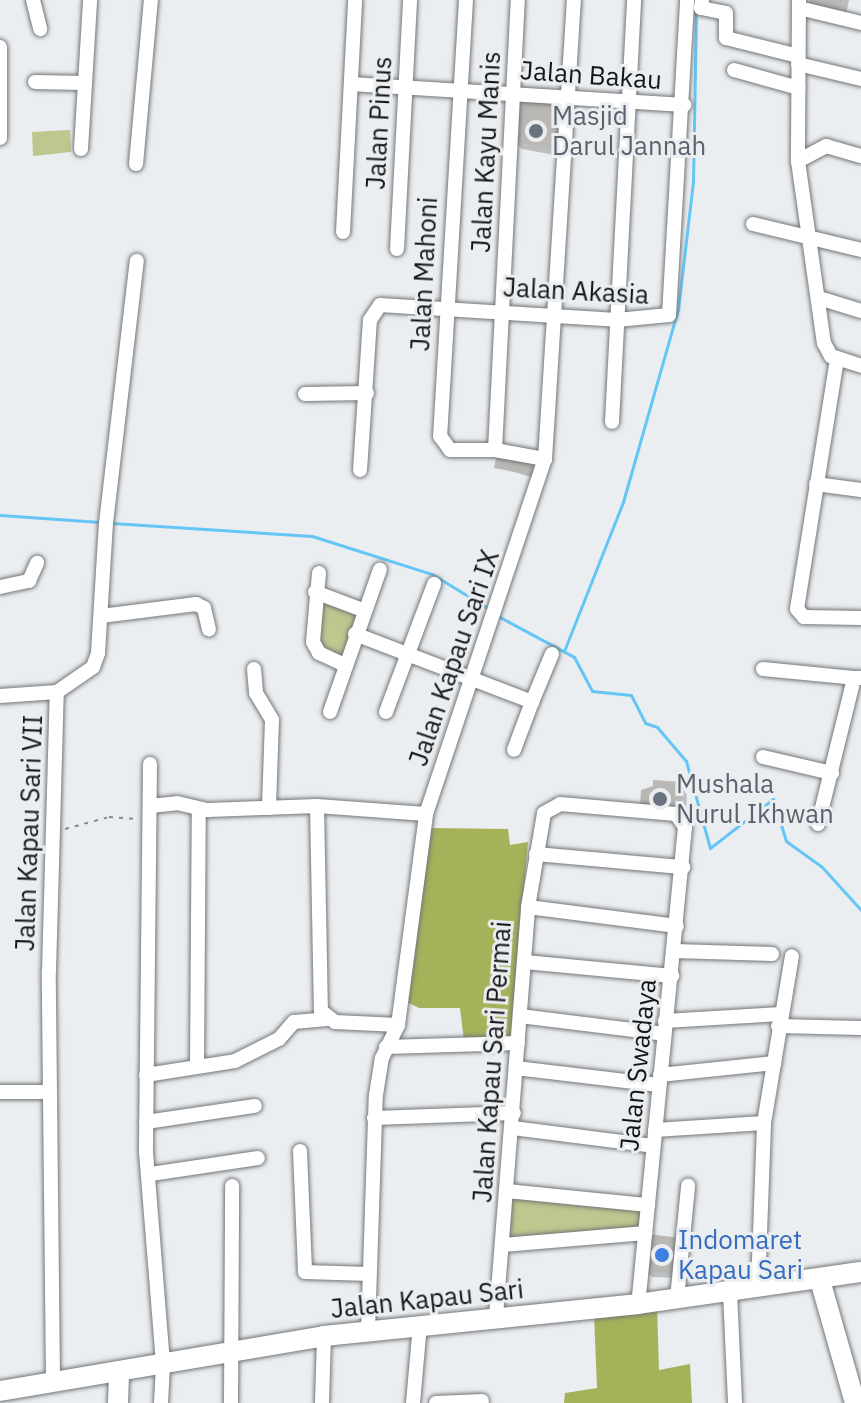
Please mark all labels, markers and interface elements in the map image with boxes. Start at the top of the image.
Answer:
street label: Jalan Kayu Manis [465,50,507,254]
street label: Jalan Bakau [519,54,663,96]
street label: Jalan Pinus [360,56,398,190]
place label: Masjid Darul Jannah [552,100,706,162]
marker: Masjid Darul Jannah [527,122,545,140]
street label: Jalan Mahoni [404,196,444,352]
street label: Jalan Akasia [502,272,650,310]
street label: Jalan Kapau Sari IX [402,546,506,770]
street label: Jalan Kapau Sari VII [9,714,49,952]
place label: Mushala Nurul Ikhwan [676,768,834,830]
marker: Mushala Nurul Ikhwan [651,790,669,808]
street label: Jalan Kapau Sari Permai [467,920,517,1204]
street label: Jalan Swadaya [613,977,663,1153]
place label: Indomaret Kapau Sari [678,1224,803,1286]
marker: Indomaret Kapau Sari [653,1246,671,1264]
street label: Jalan Kapau Sari [329,1273,525,1325]

